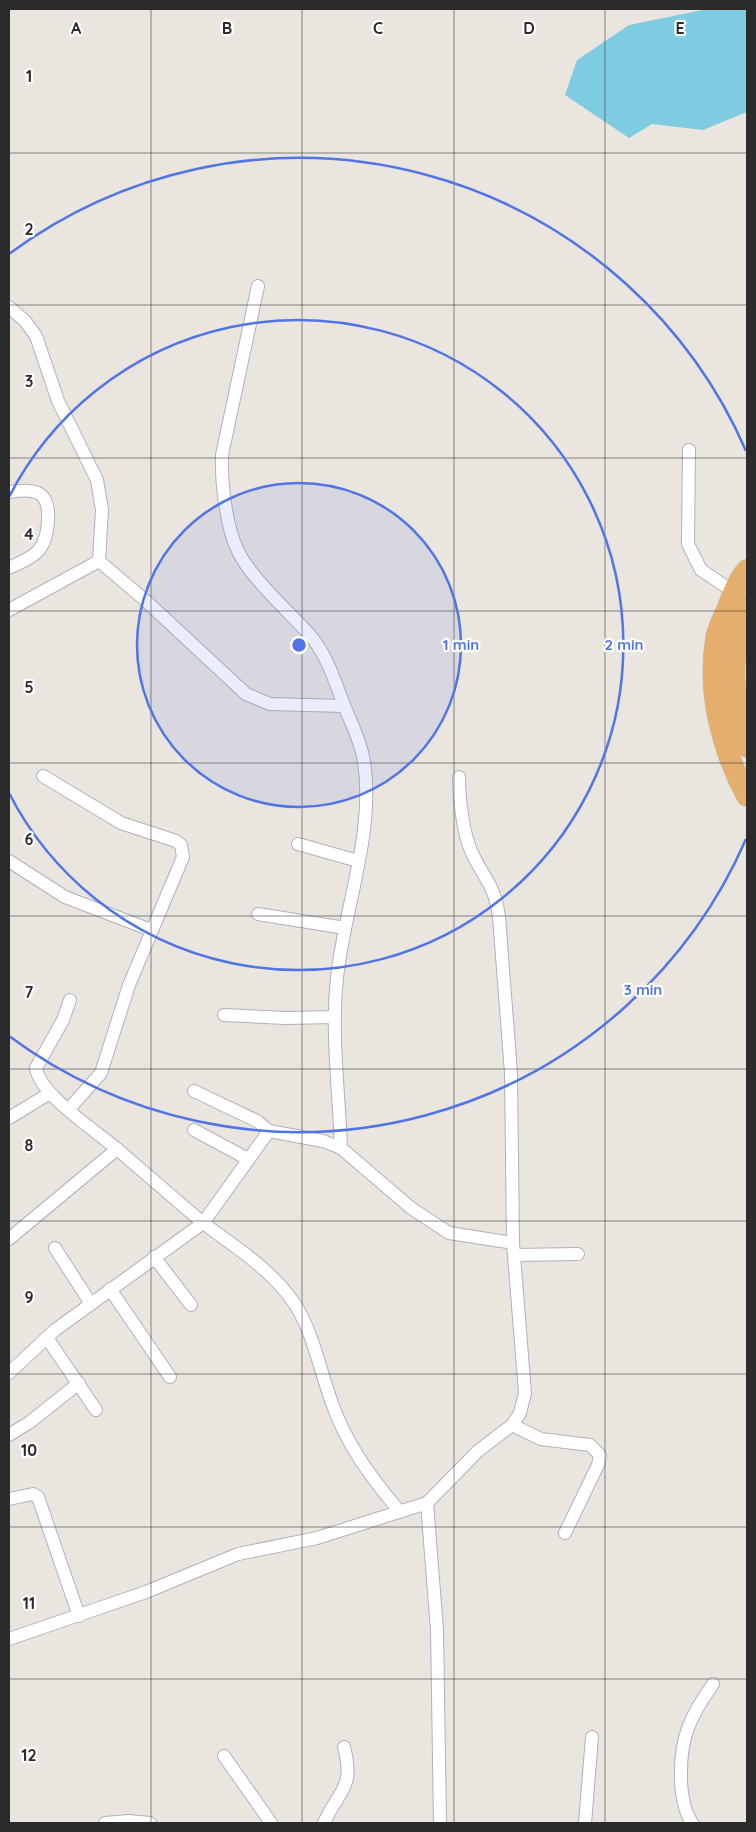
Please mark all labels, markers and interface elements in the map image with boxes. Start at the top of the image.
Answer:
text: A [71,18,82,38]
text: B [222,18,232,38]
text: C [373,18,383,38]
text: D [523,18,535,38]
text: E [675,18,685,38]
text: 1 [26,66,32,86]
text: 2 [24,219,34,239]
text: 3 [25,371,33,391]
text: 4 [24,524,34,544]
text: 1 min [443,635,479,654]
text: 2 min [604,635,644,654]
centre of rings [290,636,308,654]
text: 5 [24,677,34,697]
text: 6 [25,829,34,849]
text: 3 min [624,980,662,999]
text: 7 [25,982,34,1002]
text: 8 [25,1135,34,1155]
text: 9 [24,1287,34,1307]
text: 10 [21,1440,37,1460]
text: 11 [23,1593,35,1613]
text: 12 [21,1745,37,1765]

